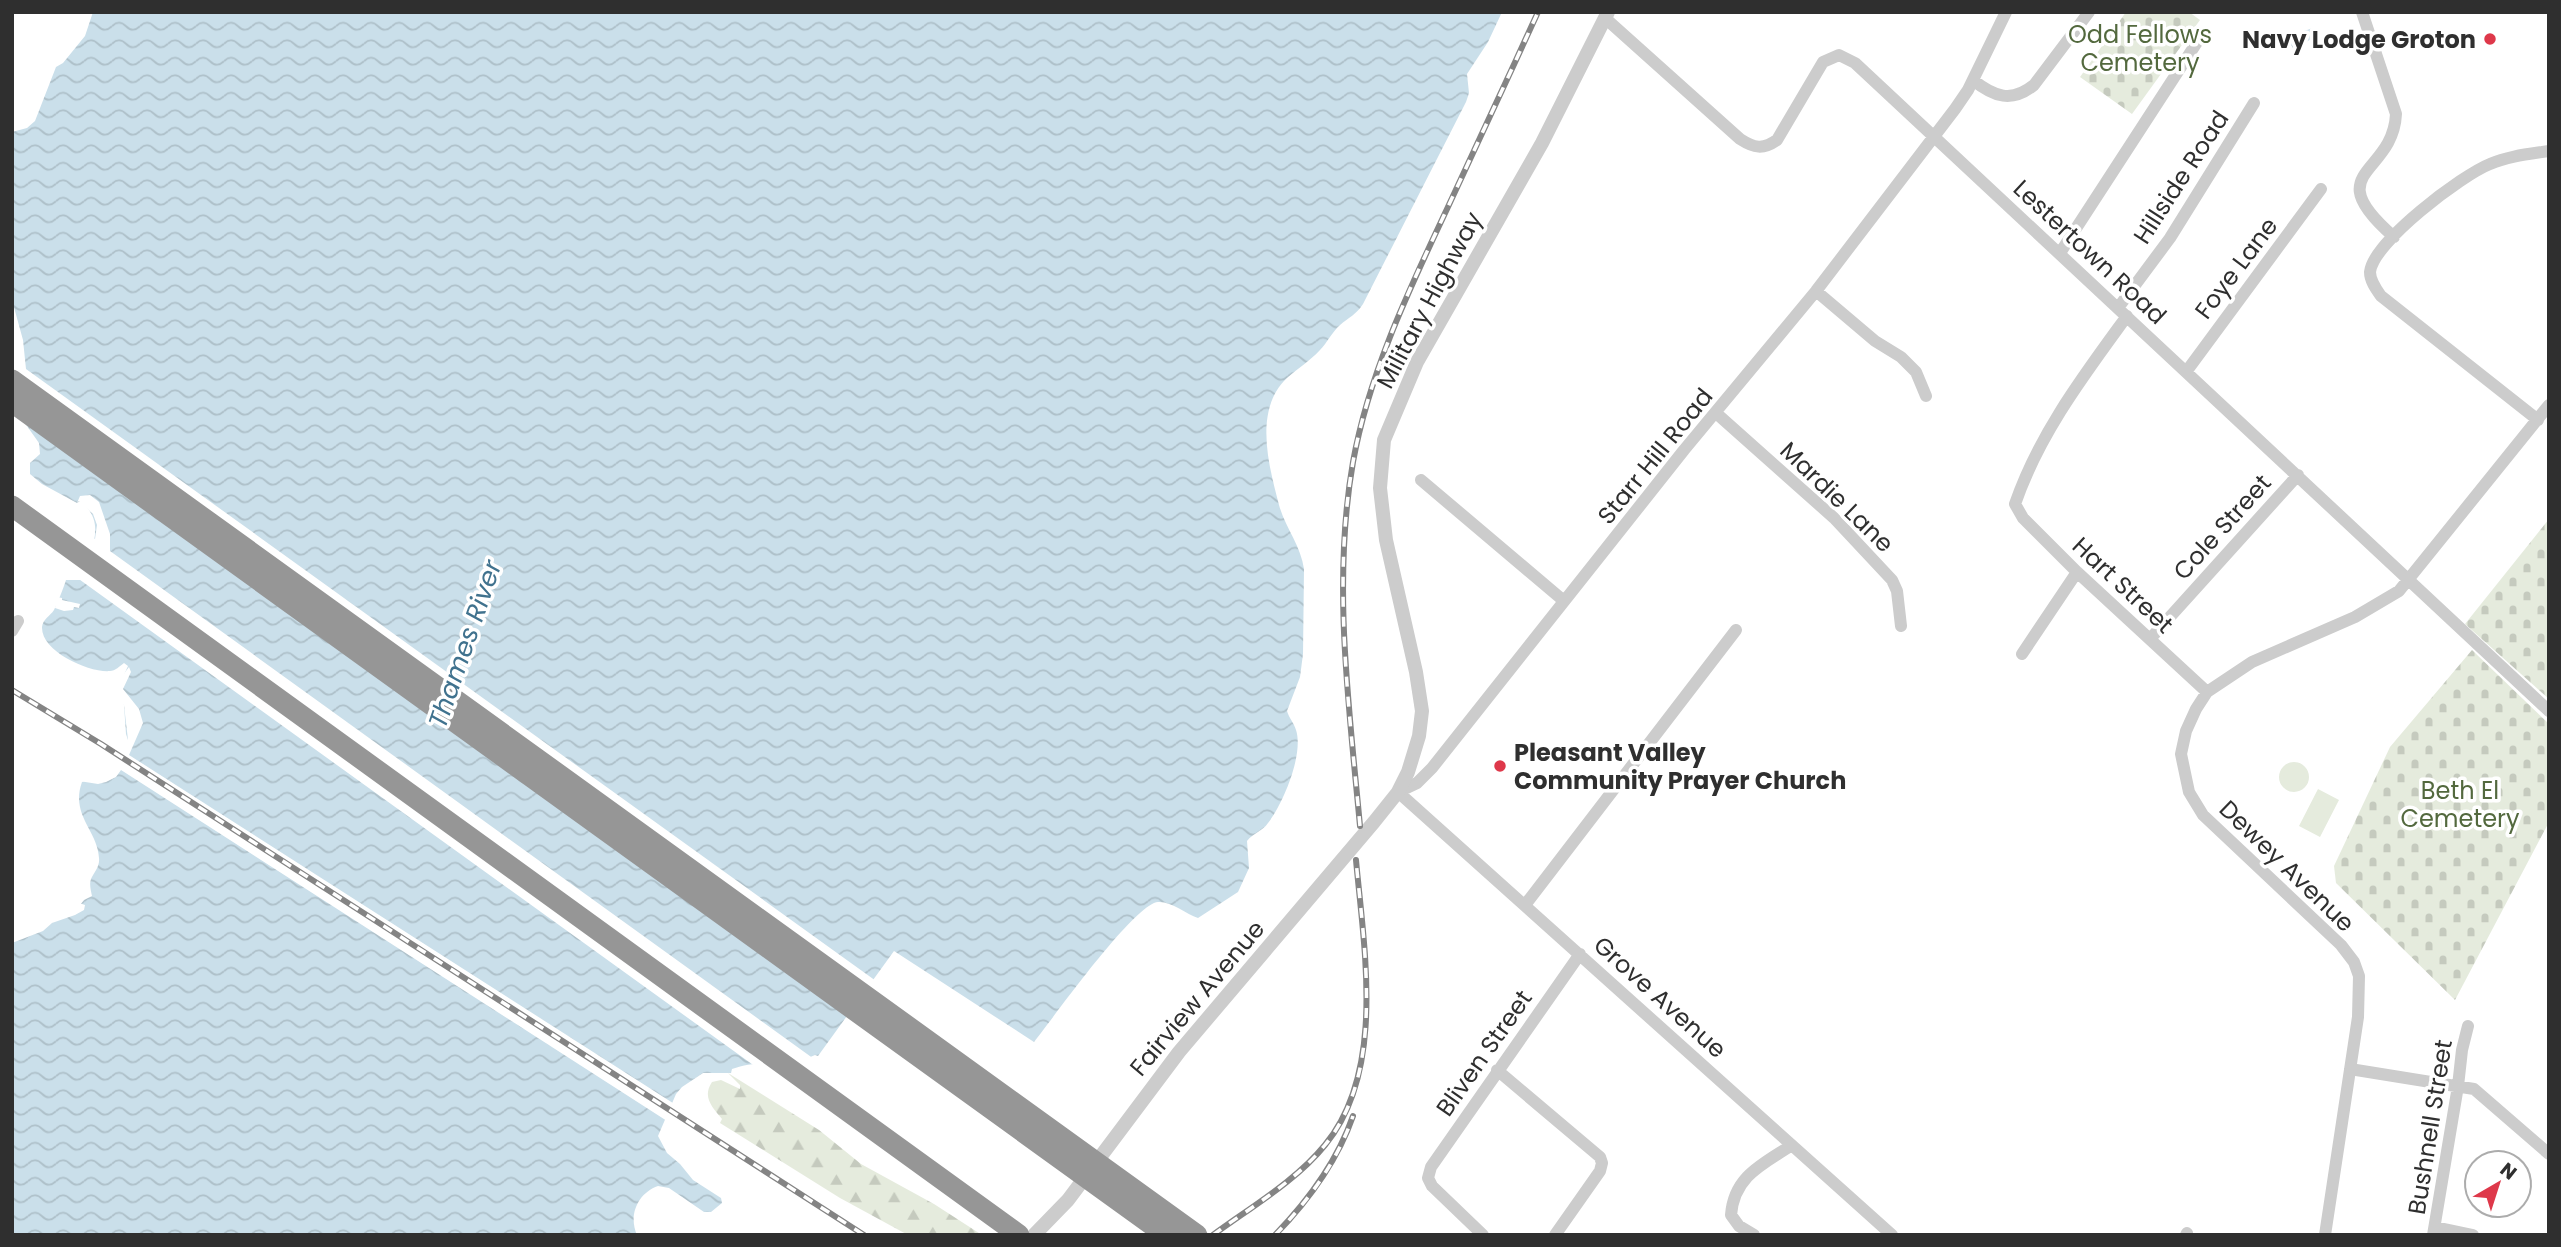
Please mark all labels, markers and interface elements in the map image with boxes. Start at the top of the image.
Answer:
park label: Odd Fellows Cemetery [2068,18,2212,79]
place label: Navy Lodge Groton [2242,23,2476,56]
marker: Navy Lodge Groton [2482,31,2498,47]
street label: Hillside Road [2126,104,2236,250]
street label: Lestertown Road [2006,172,2174,332]
street label: Military Highway [1368,205,1490,394]
street label: Foye Lane [2187,211,2285,325]
street label: Starr Hill Road [1590,381,1720,531]
street label: Mardie Lane [1773,434,1901,560]
street label: Cole Street [2166,467,2278,587]
street label: Hart Street [2065,530,2181,640]
water label: Thames River [419,554,511,733]
place label: Pleasant Valley Community Prayer Church [1514,736,1846,797]
marker: Pleasant Valley Community Prayer Church [1492,758,1508,774]
park label: Beth El Cemetery [2400,774,2520,835]
street label: Dewey Avenue [2212,793,2362,939]
street label: Fairview Avenue [1122,913,1272,1083]
street label: Grove Avenue [1587,929,1733,1065]
street label: Bliven Street [1428,983,1540,1123]
street label: Bushnell Street [2400,1037,2460,1217]
north arrow [2463,1149,2533,1219]
text: N [2494,1156,2522,1186]

